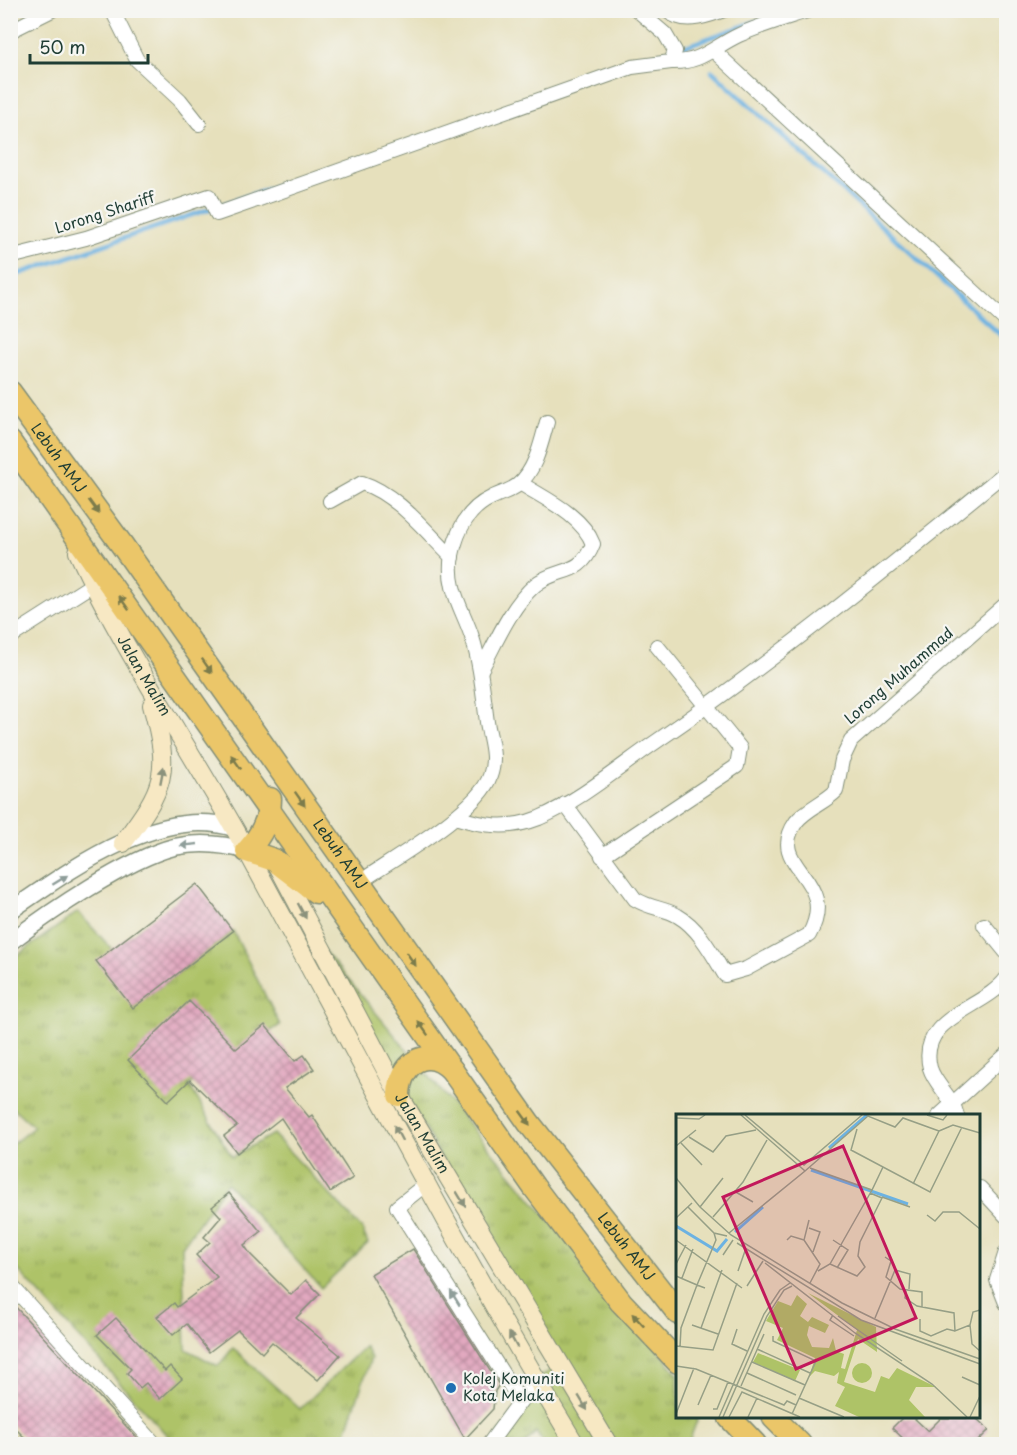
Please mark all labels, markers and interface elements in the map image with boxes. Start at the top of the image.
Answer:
scale bar [30,27,148,65]
text: 50 m [39,33,86,60]
street label: Lorong Shariff [52,184,159,239]
street label: Lebuh AMJ [26,418,93,497]
one-way arrow [88,498,100,514]
one-way arrow [118,596,130,612]
street label: Lorong Muhammad [838,621,958,729]
street label: Jalan Malim [112,630,178,720]
one-way arrow [201,657,213,673]
one-way arrow [230,755,242,771]
one-way arrow [158,765,167,784]
one-way arrow [294,790,306,806]
street label: Lebuh AMJ [308,814,374,894]
one-way arrow [180,841,199,850]
one-way arrow [52,874,68,885]
one-way arrow [297,903,307,920]
one-way arrow [405,951,417,967]
one-way arrow [417,1020,429,1036]
street label: Jalan Malim [390,1088,456,1177]
one-way arrow [519,1109,531,1125]
inset map [676,1114,981,1419]
one-way arrow [393,1124,403,1141]
one-way arrow [456,1191,467,1207]
street label: Lebuh AMJ [593,1207,662,1285]
one-way arrow [450,1290,461,1306]
one-way arrow [631,1312,645,1327]
one-way arrow [508,1332,519,1348]
place label: Kolej Komuniti Kota Melaka [463,1366,565,1406]
marker: Kolej Komuniti Kota Melaka [444,1381,458,1395]
one-way arrow [578,1395,589,1411]

